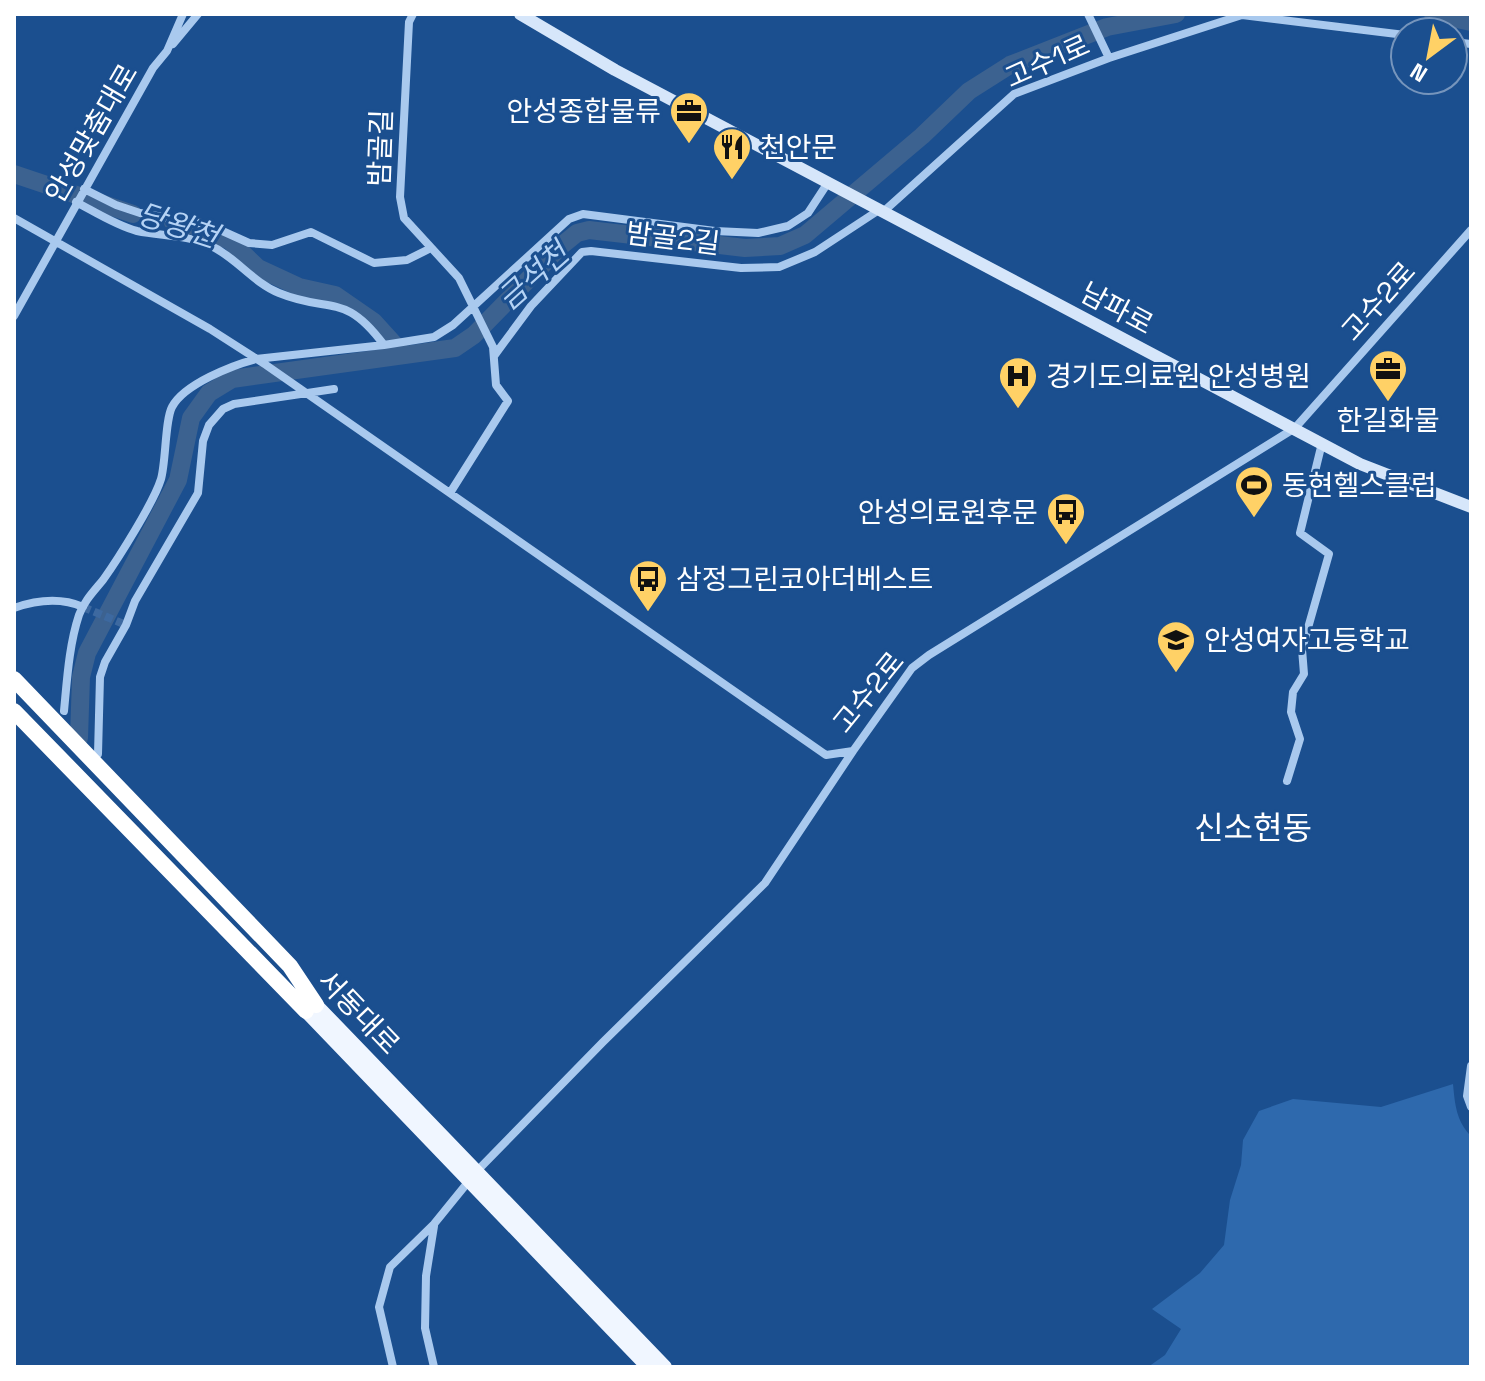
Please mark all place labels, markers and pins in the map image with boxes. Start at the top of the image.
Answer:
office icon: 안성종합물류 [668,90,710,145]
place label: 안성종합물류 [506,93,661,129]
restaurant icon: 천안문 [711,126,753,181]
place label: 천안문 [760,129,837,165]
office icon: 한길화물 [1367,348,1409,403]
hospital icon: 경기도의료원 안성병원 [997,355,1039,410]
place label: 경기도의료원 안성병원 [1046,358,1311,394]
place label: 한길화물 [1336,402,1440,438]
sports icon: 동현헬스클럽 [1233,464,1275,519]
place label: 동현헬스클럽 [1282,467,1437,503]
bus stop icon: 안성의료원후문 [1045,491,1087,546]
place label: 안성의료원후문 [858,494,1038,530]
bus stop icon: 삼정그린코아더베스트 [627,558,669,613]
place label: 삼정그린코아더베스트 [676,561,934,597]
school or university icon: 안성여자고등학교 [1155,619,1197,674]
place label: 안성여자고등학교 [1204,622,1410,658]

